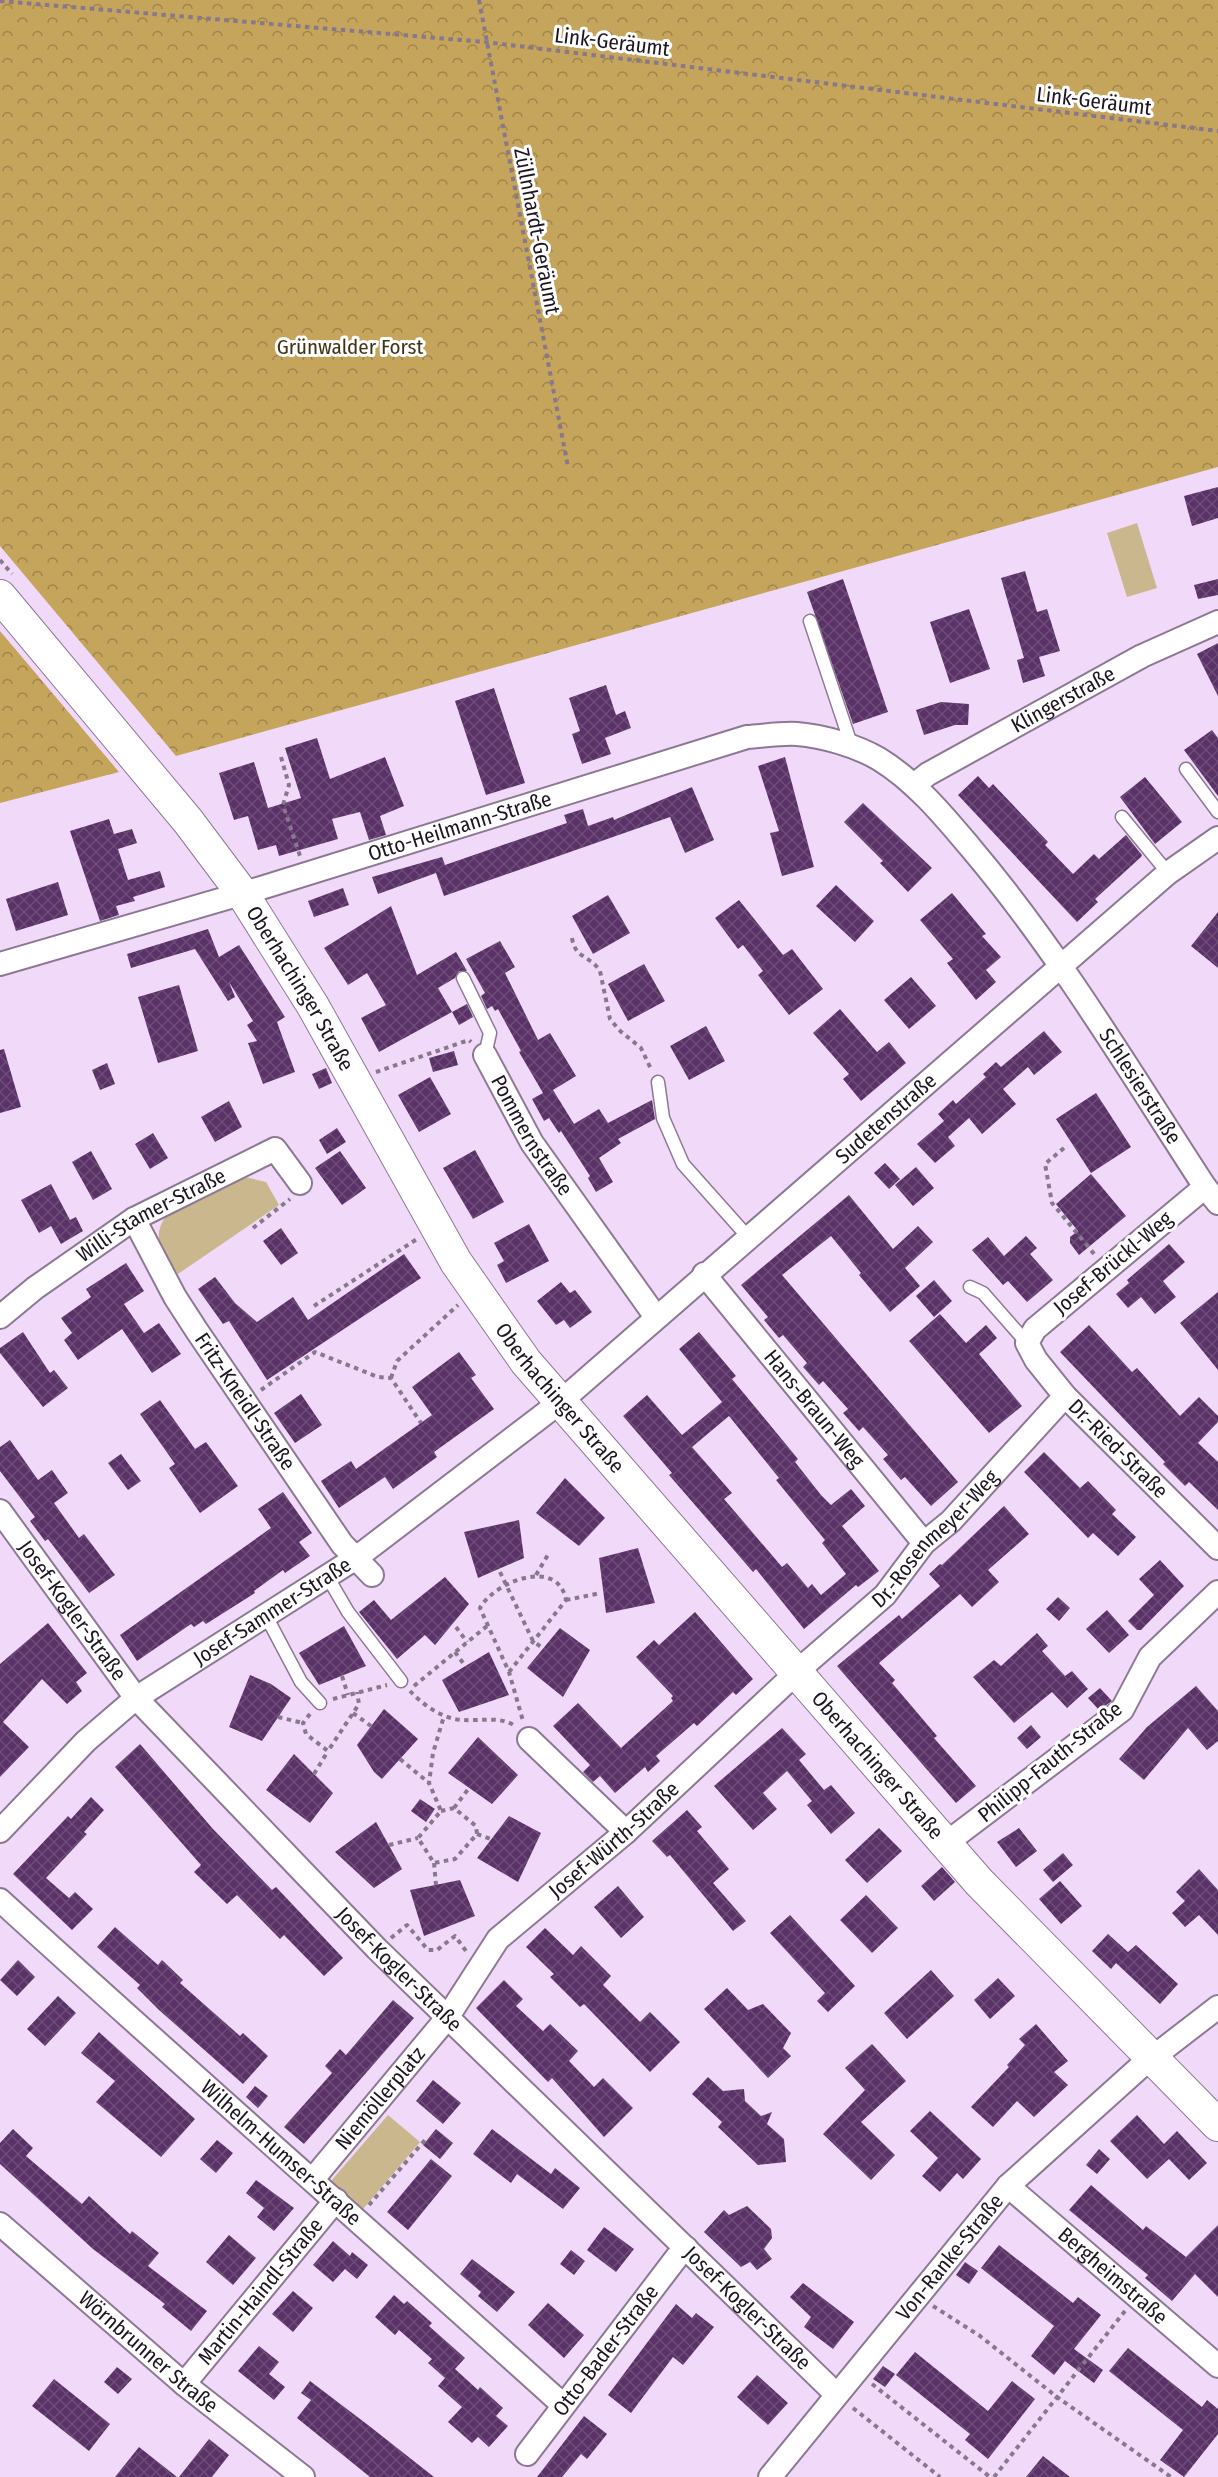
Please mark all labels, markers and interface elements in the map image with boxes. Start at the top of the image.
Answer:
street label: Link-Geräumt [553,22,671,62]
street label: Link-Geräumt [1035,81,1153,121]
street label: Züllnhardt-Geräumt [508,146,566,317]
park label: Grünwalder Forst [277,334,423,360]
street label: Klingerstraße [1007,661,1119,739]
street label: Otto-Heilmann-Straße [365,786,555,867]
street label: Oberhachinger Straße [240,901,360,1076]
street label: Schlesierstraße [1093,1023,1187,1149]
street label: Sudetenstraße [830,1067,942,1169]
street label: Pommernstraße [485,1071,578,1201]
street label: Willi-Stamer-Straße [72,1163,230,1268]
street label: Josef-Brückl-Weg [1048,1206,1178,1320]
street label: Oberhachinger Straße [490,1318,630,1478]
street label: Fritz-Kneidl-Straße [189,1328,301,1475]
street label: Hans-Braun-Weg [758,1344,870,1473]
street label: Dr.-Ried-Straße [1063,1394,1173,1504]
street label: Dr.-Rosenmeyer-Weg [866,1464,1004,1614]
street label: Josef-Kogler-Straße [13,1535,132,1686]
street label: Josef-Sammer-Straße [189,1551,356,1671]
street label: Oberhachinger Straße [806,1686,949,1845]
street label: Philipp-Fauth-Straße [973,1696,1127,1828]
street label: Josef-Würth-Straße [544,1776,685,1904]
street label: Josef-Kogler-Straße [330,1901,467,2037]
street label: Niemöllerplatz [330,2041,431,2155]
street label: Wilhelm-Humser-Straße [195,2074,367,2231]
street label: Von-Ranke-Straße [891,2189,1009,2326]
street label: Martin-Haindl-Straße [192,2213,329,2370]
street label: Bergheimstraße [1053,2222,1173,2330]
street label: Josef-Kogler-Straße [678,2241,816,2375]
street label: Otto-Bader-Straße [547,2280,664,2421]
street label: Wörnbrunner Straße [73,2285,223,2419]

